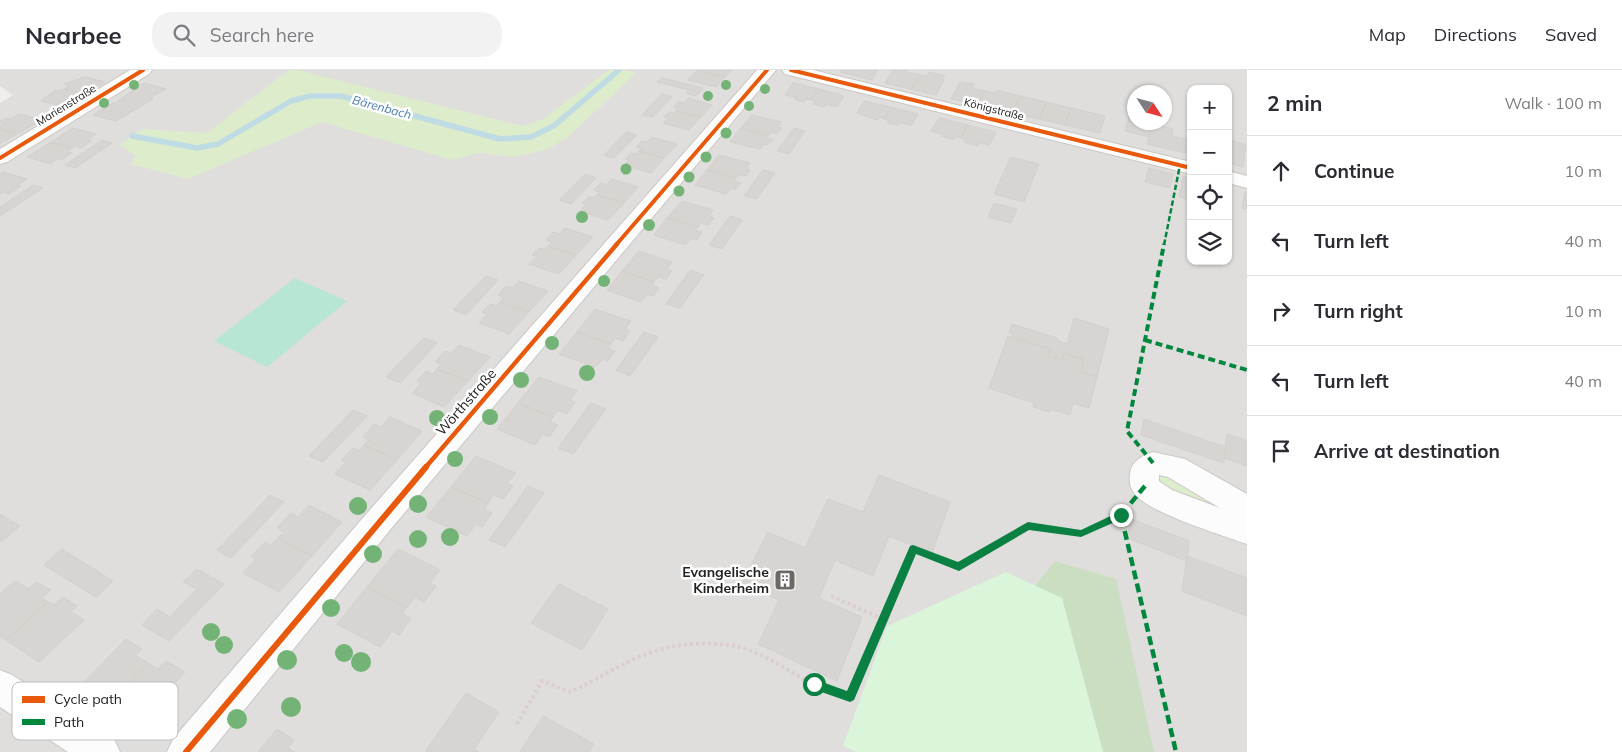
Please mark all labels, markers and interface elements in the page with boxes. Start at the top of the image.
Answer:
search box [152,12,502,57]
text: Nearbee [25,20,122,50]
icon: search [170,21,198,49]
text: Search here [210,23,314,47]
text: Map [1369,23,1406,46]
text: Directions [1434,23,1517,46]
text: Saved [1545,23,1597,46]
street label: Marienstraße [34,81,98,129]
north arrow [1127,85,1172,130]
map controls [1187,85,1232,265]
button: + [1187,85,1232,130]
text: 2 min [1267,90,1322,116]
water label: Bärenbach [351,92,413,122]
text: Walk · 100 m [1504,93,1602,113]
street label: Königstraße [962,95,1026,123]
button: − [1187,130,1232,175]
icon: ahead [1267,157,1295,185]
text: Continue [1314,159,1394,183]
text: 10 m [1565,161,1602,181]
button: locate [1187,175,1232,220]
button: layers [1187,220,1232,265]
icon: left [1267,227,1295,255]
text: Turn left [1314,229,1389,253]
text: 40 m [1565,231,1602,251]
icon: right [1267,297,1295,325]
text: Turn right [1314,299,1403,323]
text: 10 m [1565,301,1602,321]
street label: Wörthstraße [432,365,500,439]
icon: left [1267,367,1295,395]
text: Turn left [1314,369,1389,393]
text: 40 m [1565,371,1602,391]
icon: arrive [1267,437,1295,465]
text: Arrive at destination [1314,439,1500,463]
route end [1110,504,1133,527]
place label: Evangelische Kinderheim [682,563,769,597]
building icon: Evangelische Kinderheim [773,568,797,592]
route start [803,673,826,696]
legend [12,682,178,740]
text: Cycle path [54,690,122,708]
text: Path [54,713,84,731]

